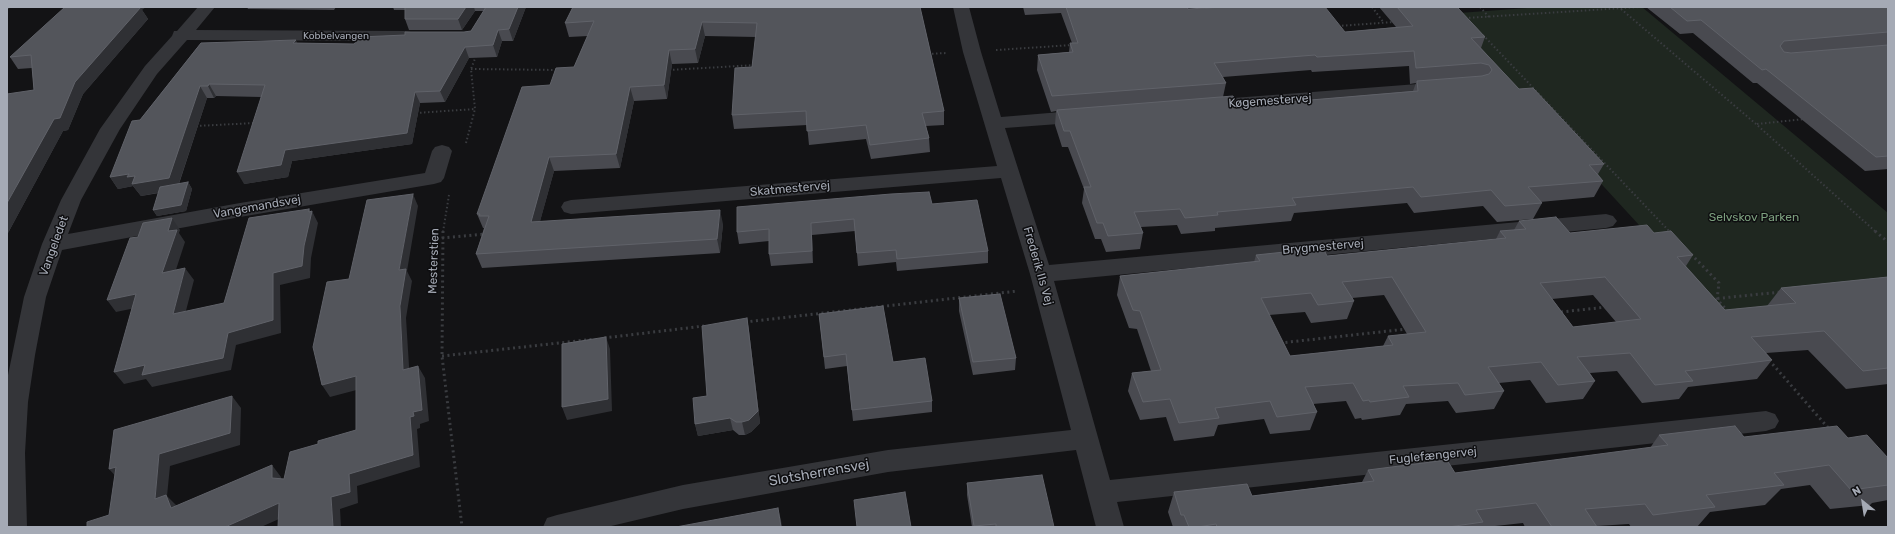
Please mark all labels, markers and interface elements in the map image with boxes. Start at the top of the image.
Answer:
street label: Kobbelvangen [303,30,369,42]
street label: Køgemestervej [1228,91,1312,111]
street label: Skatmestervej [749,178,831,200]
street label: Vangemandsvej [212,192,302,222]
park label: Selvskov Parken [1709,211,1799,225]
street label: Vangeledet [36,214,72,278]
street label: Frederik IIs Vej [1020,225,1056,307]
street label: Mesterstien [426,228,442,294]
street label: Brygmestervej [1282,236,1364,258]
street label: Fuglefængervej [1388,444,1478,468]
street label: Slotsherrensvej [767,456,871,490]
north arrow [1843,482,1883,522]
text: N [1850,484,1863,499]

